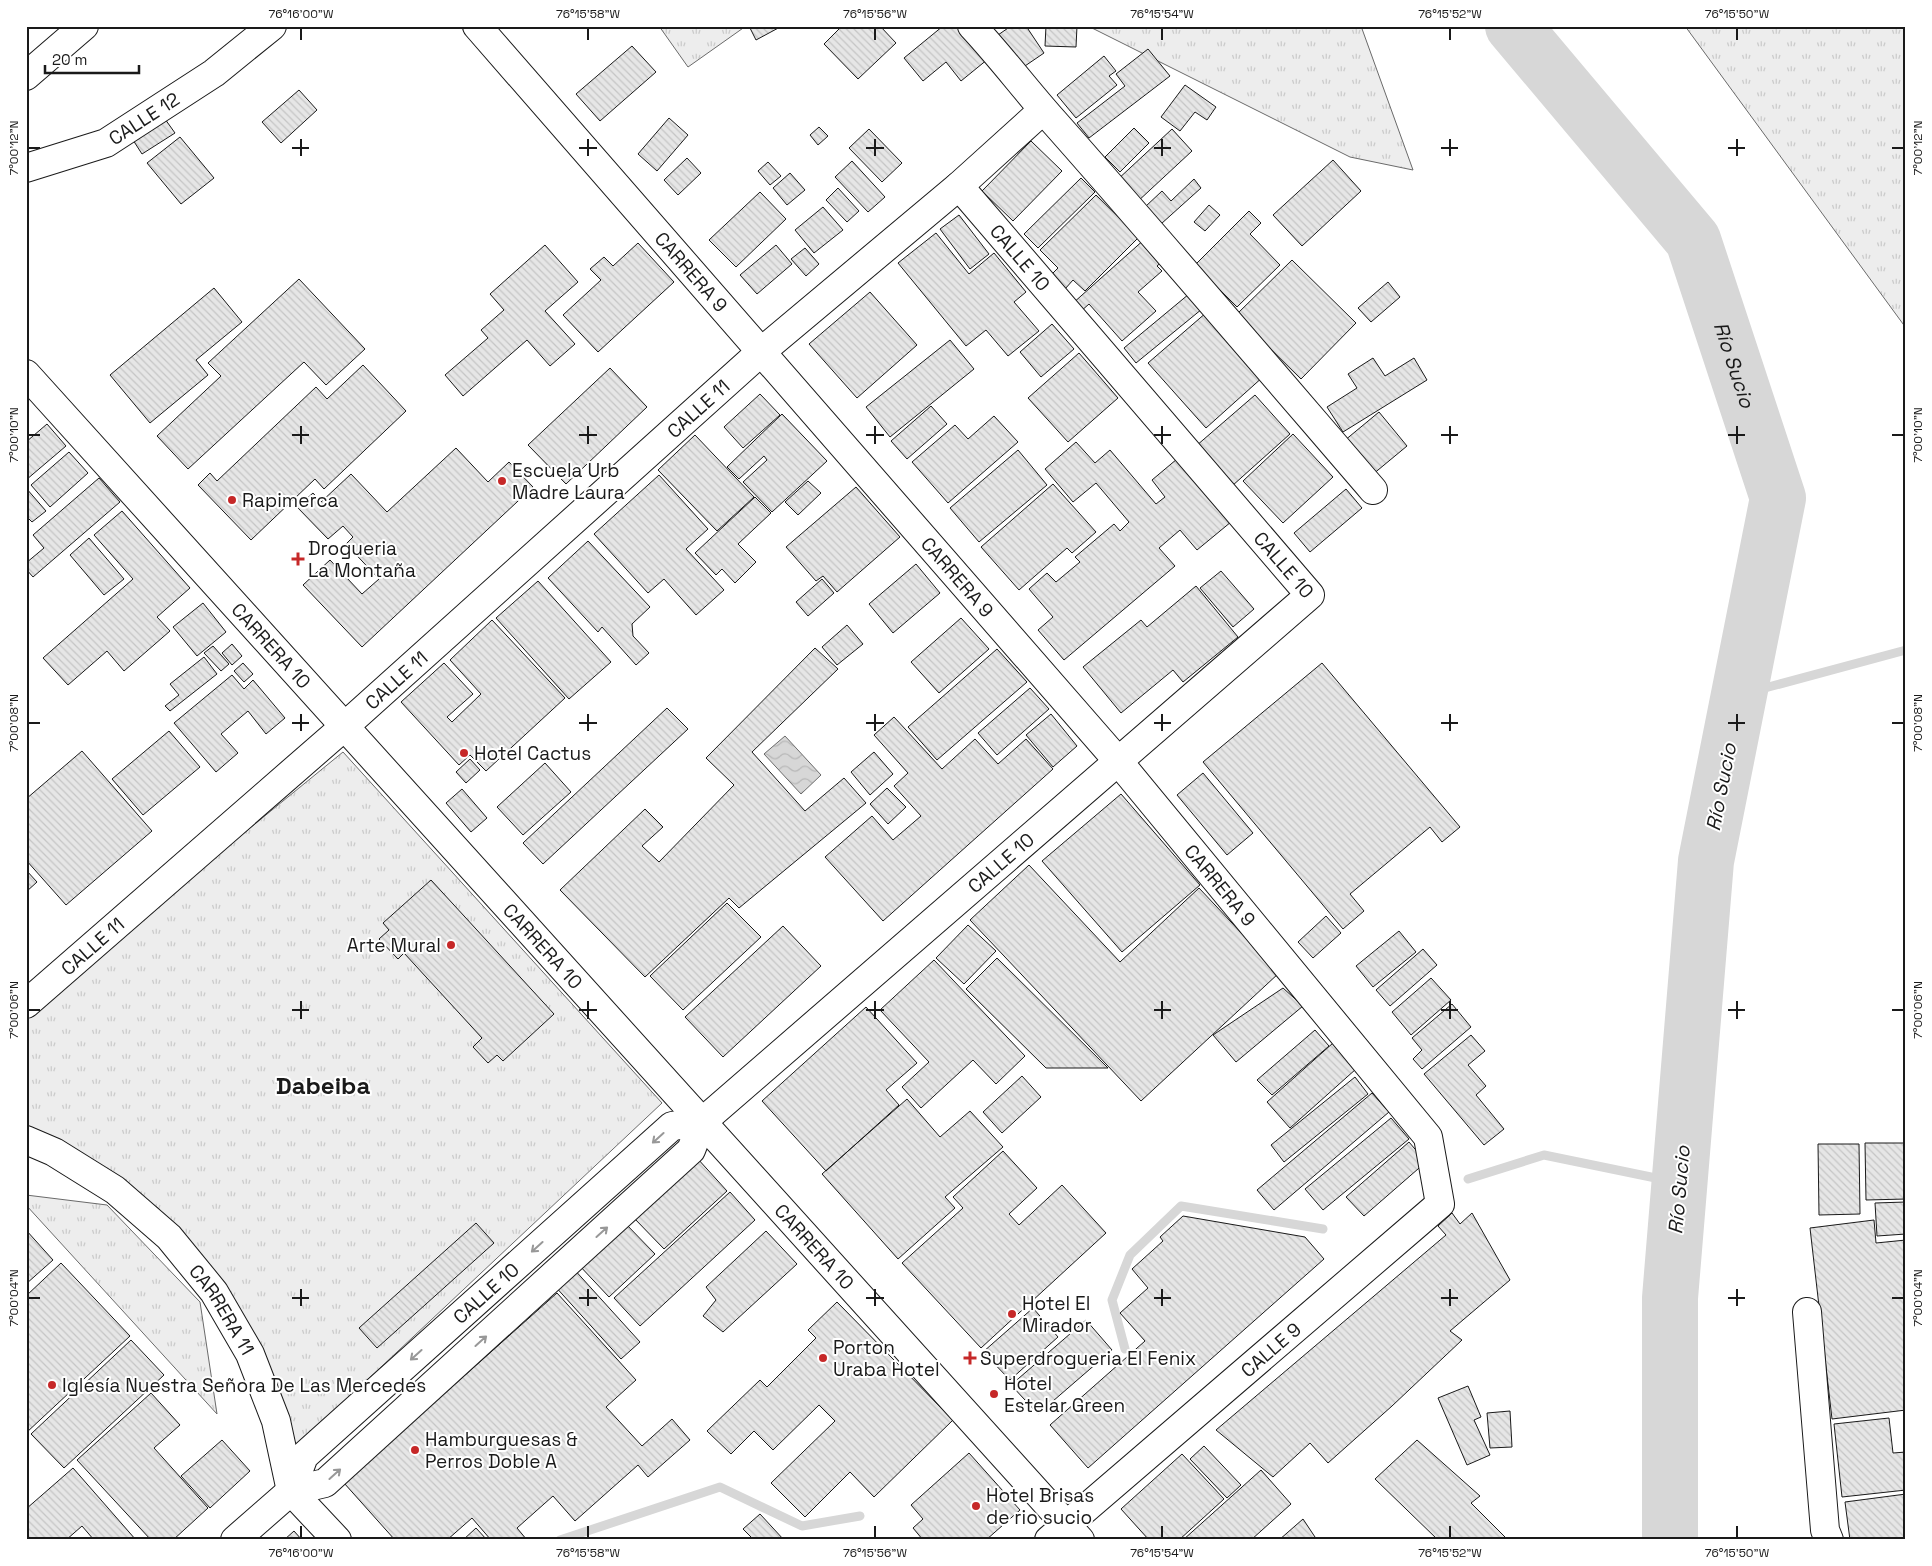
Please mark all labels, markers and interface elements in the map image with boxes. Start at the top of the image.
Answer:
text: 76°16'00"W [269,6,334,22]
text: 76°15'58"W [556,6,621,22]
text: 76°15'56"W [843,6,907,22]
text: 76°15'54"W [1130,6,1194,22]
text: 76°15'52"W [1418,6,1482,22]
text: 76°15'50"W [1705,6,1770,22]
scale bar [45,42,139,74]
text: 20 m [52,50,87,69]
street label: CALLE 12 [104,86,184,151]
text: 7°00'12"N [6,120,22,176]
text: 7°00'12"N [1910,120,1926,176]
street label: CALLE 10 [985,219,1056,296]
street label: CARRERA 9 [649,226,733,317]
water label: Río Sucio [1708,319,1761,412]
street label: CALLE 11 [661,374,735,443]
text: 7°00'10"N [6,407,22,463]
text: 7°00'10"N [1910,407,1926,463]
place label: Escuela Urb Madre Laura [512,458,625,505]
marker: Escuela Urb Madre Laura [496,475,508,487]
place label: Rapimerca [242,488,339,513]
marker: Rapimerca [226,494,238,506]
street label: CALLE 10 [1248,526,1320,603]
street label: CARRERA 9 [916,531,999,622]
place label: Drogueria La Montaña [308,536,416,583]
marker: Drogueria La Montaña [292,553,304,565]
street label: CARRERA 10 [226,597,317,694]
street label: CALLE 11 [359,645,433,715]
text: 7°00'08"N [6,694,22,752]
text: 7°00'08"N [1910,694,1926,752]
water label: Río Sucio [1700,740,1742,833]
place label: Hotel Cactus [474,741,591,766]
marker: Hotel Cactus [458,747,470,759]
street label: CALLE 10 [962,827,1040,899]
street label: CARRERA 9 [1179,839,1261,931]
street label: CARRERA 10 [498,898,588,994]
street label: CALLE 11 [55,912,129,981]
place label: Arte Mural [347,933,441,958]
marker: Arte Mural [445,939,457,951]
text: 7°00'06"N [6,981,22,1039]
text: 7°00'06"N [1910,981,1926,1039]
district label: Dabeiba [276,1070,370,1101]
one-way arrow [652,1132,665,1144]
water label: Río Sucio [1662,1144,1696,1235]
street label: CARRERA 10 [769,1198,860,1295]
one-way arrow [595,1226,608,1237]
one-way arrow [531,1241,544,1252]
street label: CALLE 10 [448,1257,524,1329]
street label: CARRERA 11 [184,1259,260,1359]
text: 7°00'04"N [6,1269,22,1327]
text: 7°00'04"N [1910,1269,1926,1327]
place label: Hotel El Mirador [1022,1291,1092,1338]
marker: Hotel El Mirador [1006,1308,1018,1320]
street label: CALLE 9 [1236,1317,1306,1383]
one-way arrow [475,1335,488,1347]
place label: Porton Uraba Hotel [833,1335,940,1382]
place label: Superdrogueria El Fenix [980,1346,1196,1371]
one-way arrow [410,1349,423,1361]
marker: Porton Uraba Hotel [817,1352,829,1364]
marker: Superdrogueria El Fenix [964,1352,976,1364]
place label: Hotel Estelar Green [1004,1371,1125,1418]
place label: Iglesía Nuestra Señora De Las Mercedes [62,1373,426,1398]
marker: Iglesía Nuestra Señora De Las Mercedes [46,1379,58,1391]
marker: Hotel Estelar Green [988,1388,1000,1400]
place label: Hamburguesas & Perros Doble A [425,1427,578,1474]
marker: Hamburguesas & Perros Doble A [409,1444,421,1456]
one-way arrow [329,1468,342,1480]
place label: Hotel Brisas de rio sucio [986,1483,1094,1530]
marker: Hotel Brisas de rio sucio [970,1500,982,1512]
text: 76°16'00"W [269,1545,334,1561]
text: 76°15'58"W [556,1545,621,1561]
text: 76°15'56"W [843,1545,907,1561]
text: 76°15'54"W [1130,1545,1194,1561]
text: 76°15'52"W [1418,1545,1482,1561]
text: 76°15'50"W [1705,1545,1770,1561]

